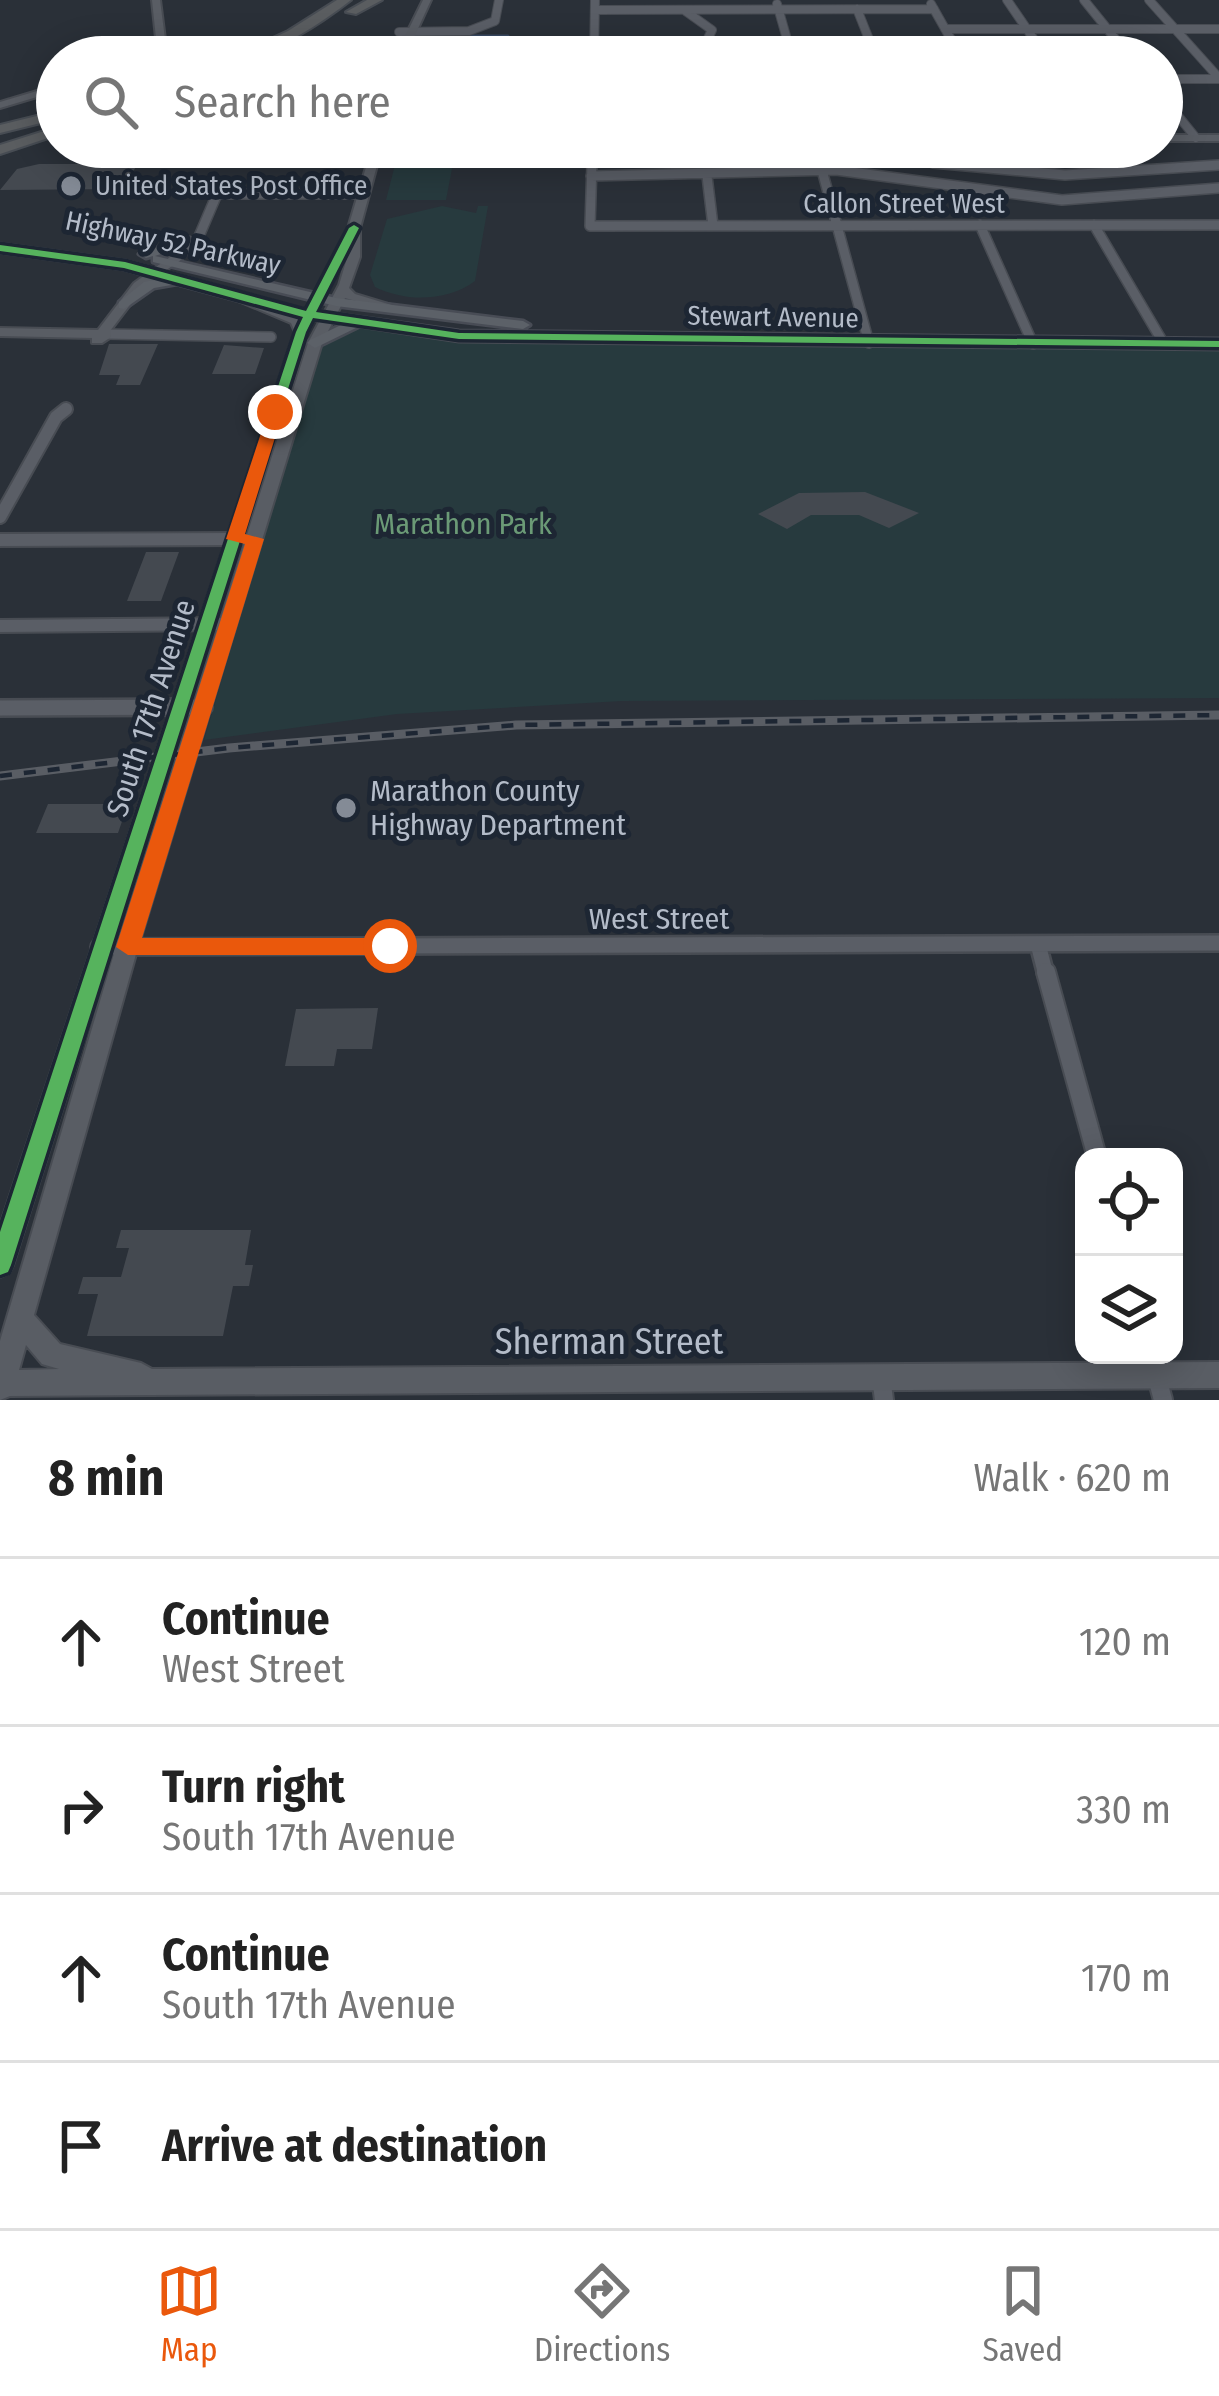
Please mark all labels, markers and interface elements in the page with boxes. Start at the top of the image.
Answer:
search box [36,36,1183,168]
icon: search [78,69,144,135]
text: Search here [174,75,391,129]
place label: United States Post Office [95,170,367,202]
marker: United States Post Office [58,173,84,199]
street label: Callon Street West [803,188,1005,220]
street label: Highway 52 Parkway [62,205,284,281]
street label: Stewart Avenue [687,300,859,334]
route end [248,385,302,439]
park label: Marathon Park [374,506,552,542]
street label: South 17th Avenue [99,595,203,821]
place label: Marathon County Highway Department [370,773,626,843]
marker: Marathon County Highway Department [333,795,359,821]
street label: West Street [589,901,729,937]
route start [363,919,417,973]
map controls [1075,1148,1183,1364]
button: locate [1075,1148,1183,1256]
button: layers [1075,1256,1183,1364]
street label: Sherman Street [495,1320,723,1364]
text: 8 min [48,1447,164,1509]
text: Walk · 620 m [974,1455,1171,1501]
text: Continue [162,1592,330,1646]
icon: ahead [48,1609,114,1675]
text: 120 m [1079,1619,1171,1665]
text: West Street [162,1646,345,1692]
text: Turn right [162,1760,345,1814]
icon: right [48,1777,114,1843]
text: 330 m [1076,1787,1171,1833]
text: South 17th Avenue [162,1814,455,1860]
text: Continue [162,1928,330,1982]
icon: ahead [48,1945,114,2011]
text: 170 m [1081,1955,1171,2001]
text: South 17th Avenue [162,1982,455,2028]
icon: arrive [48,2113,114,2179]
text: Arrive at destination [162,2119,547,2173]
tab: Map [156,2258,222,2370]
tab: Directions [534,2258,670,2370]
tab: Saved [982,2258,1063,2370]

